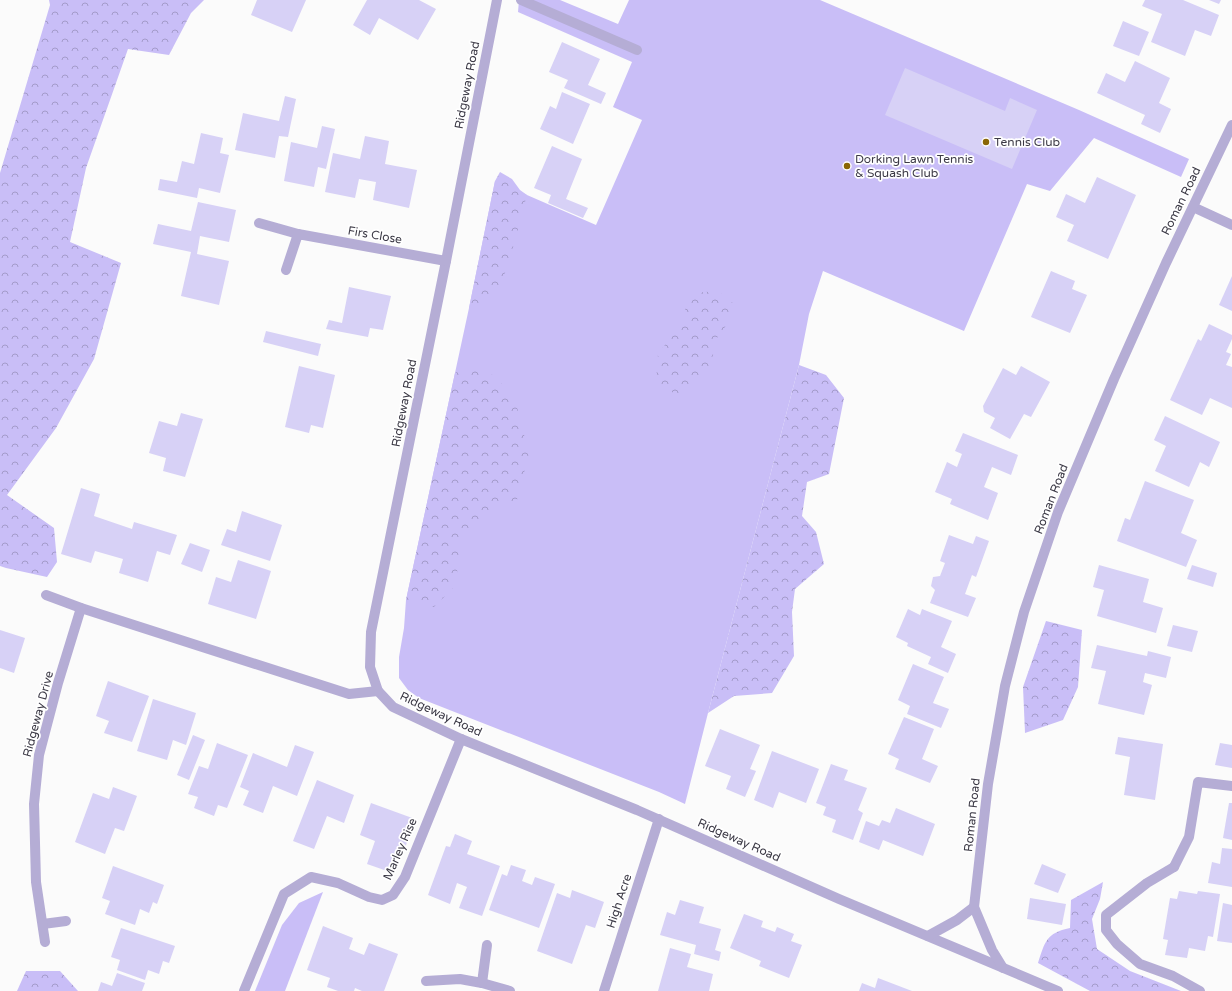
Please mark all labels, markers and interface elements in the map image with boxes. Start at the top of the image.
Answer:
street label: Ridgeway Road [452,40,482,130]
place label: Tennis Club [994,135,1060,149]
marker: Tennis Club [981,137,991,147]
place label: Dorking Lawn Tennis & Squash Club [855,152,974,180]
marker: Dorking Lawn Tennis & Squash Club [842,161,852,171]
street label: Roman Road [1158,165,1204,237]
street label: Firs Close [347,223,403,247]
street label: Ridgeway Road [389,358,419,448]
street label: Roman Road [1031,462,1071,536]
street label: Ridgeway Drive [20,669,56,759]
street label: Ridgeway Road [398,689,484,739]
street label: Roman Road [961,777,983,853]
street label: Ridgeway Road [695,815,783,865]
street label: Marley Rise [380,816,420,882]
street label: High Acre [604,872,634,930]

